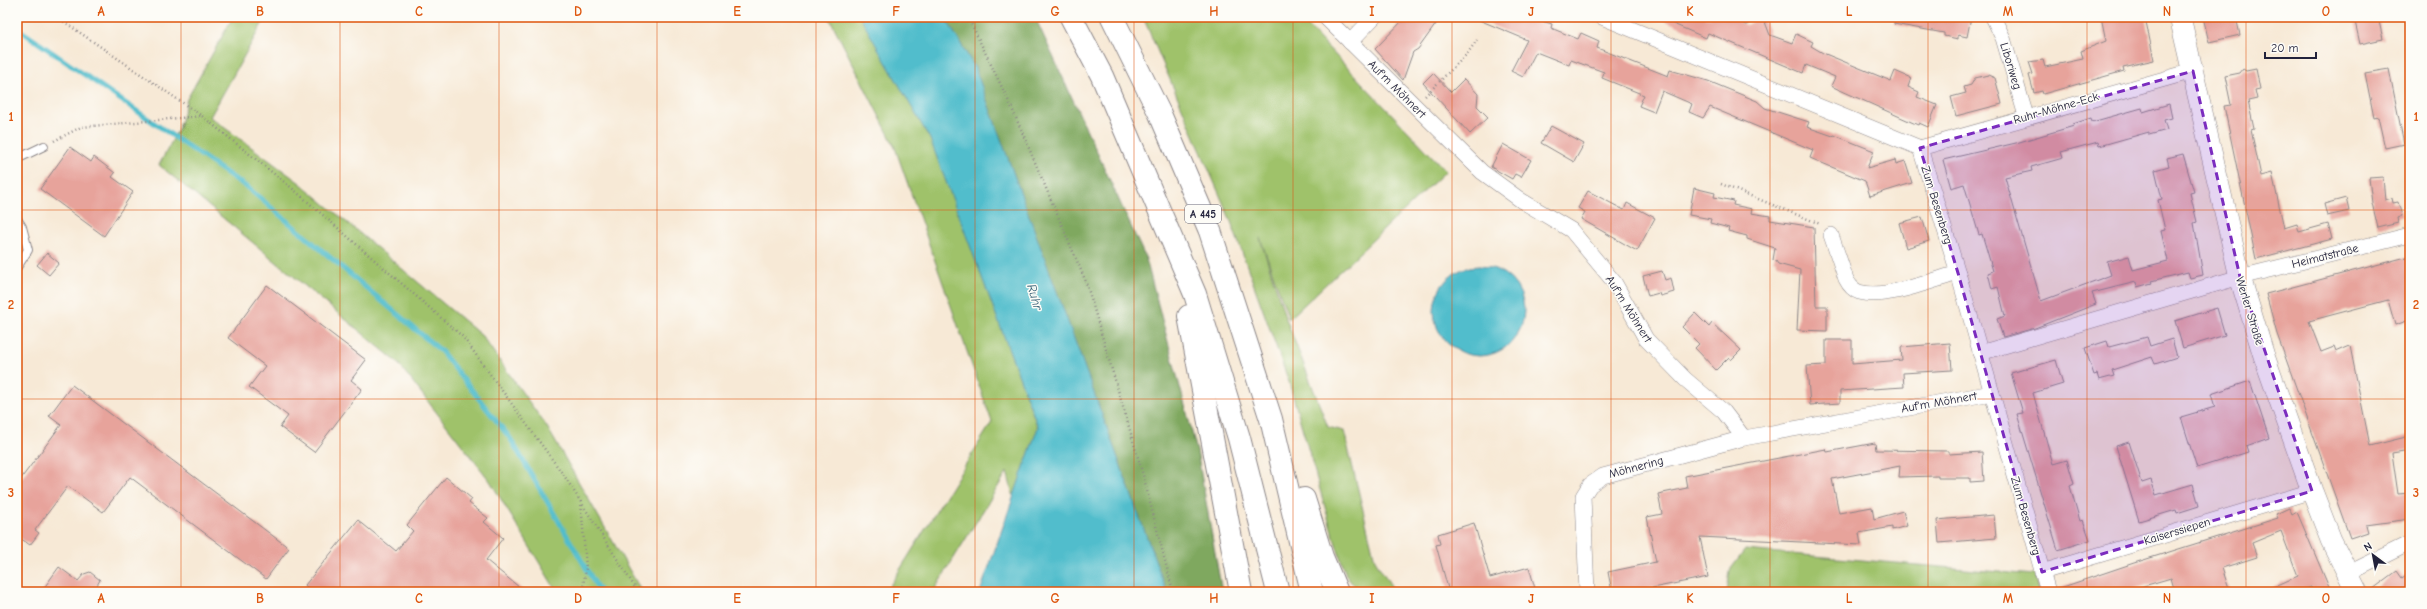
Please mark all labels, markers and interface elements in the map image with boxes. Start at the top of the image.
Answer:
text: A [97,4,105,19]
text: B [256,4,264,19]
text: C [415,4,423,19]
text: D [574,4,582,19]
text: E [733,4,741,19]
text: F [892,4,900,19]
text: G [1050,4,1060,19]
text: H [1209,4,1219,19]
text: I [1369,4,1375,19]
text: J [1528,4,1534,19]
text: K [1686,4,1694,19]
text: L [1846,4,1853,19]
text: M [2003,4,2014,19]
text: N [2163,4,2171,19]
text: O [2322,4,2330,19]
scale bar [2265,34,2316,60]
street label: Liboriweg [1997,41,2025,91]
text: 20 m [2271,41,2299,55]
street label: Auf'm Möhnert [1365,57,1429,121]
street label: Ruhr-Möhne-Eck [2012,89,2100,127]
text: 1 [8,109,14,124]
text: 1 [2413,109,2419,124]
street label: Zum Besenberg [1918,164,1956,246]
road number: A 445 [1185,205,1221,223]
street label: Heimatstraße [2290,241,2360,271]
street label: Auf'm Möhnert [1603,273,1655,346]
street label: Werler Straße [2233,275,2267,347]
water label: Ruhr [1024,282,1046,313]
text: 2 [8,297,14,312]
text: 2 [2413,297,2419,312]
street label: Auf'm Möhnert [1900,388,1978,416]
street label: Möhnering [1607,453,1665,481]
street label: Zum Besenberg [2008,475,2044,557]
text: 3 [8,485,14,500]
text: 3 [2413,485,2419,500]
street label: Kaiserssiepen [2142,514,2212,548]
north arrow [2353,535,2393,575]
text: N [2361,540,2374,554]
text: A [97,591,105,606]
text: B [256,591,264,606]
text: C [415,591,423,606]
text: D [574,591,582,606]
text: E [733,591,741,606]
text: F [892,591,900,606]
text: G [1050,591,1060,606]
text: H [1209,591,1219,606]
text: I [1369,591,1375,606]
text: J [1528,591,1534,606]
text: K [1686,591,1694,606]
text: L [1846,591,1853,606]
text: M [2003,591,2014,606]
text: N [2163,591,2171,606]
text: O [2322,591,2330,606]

